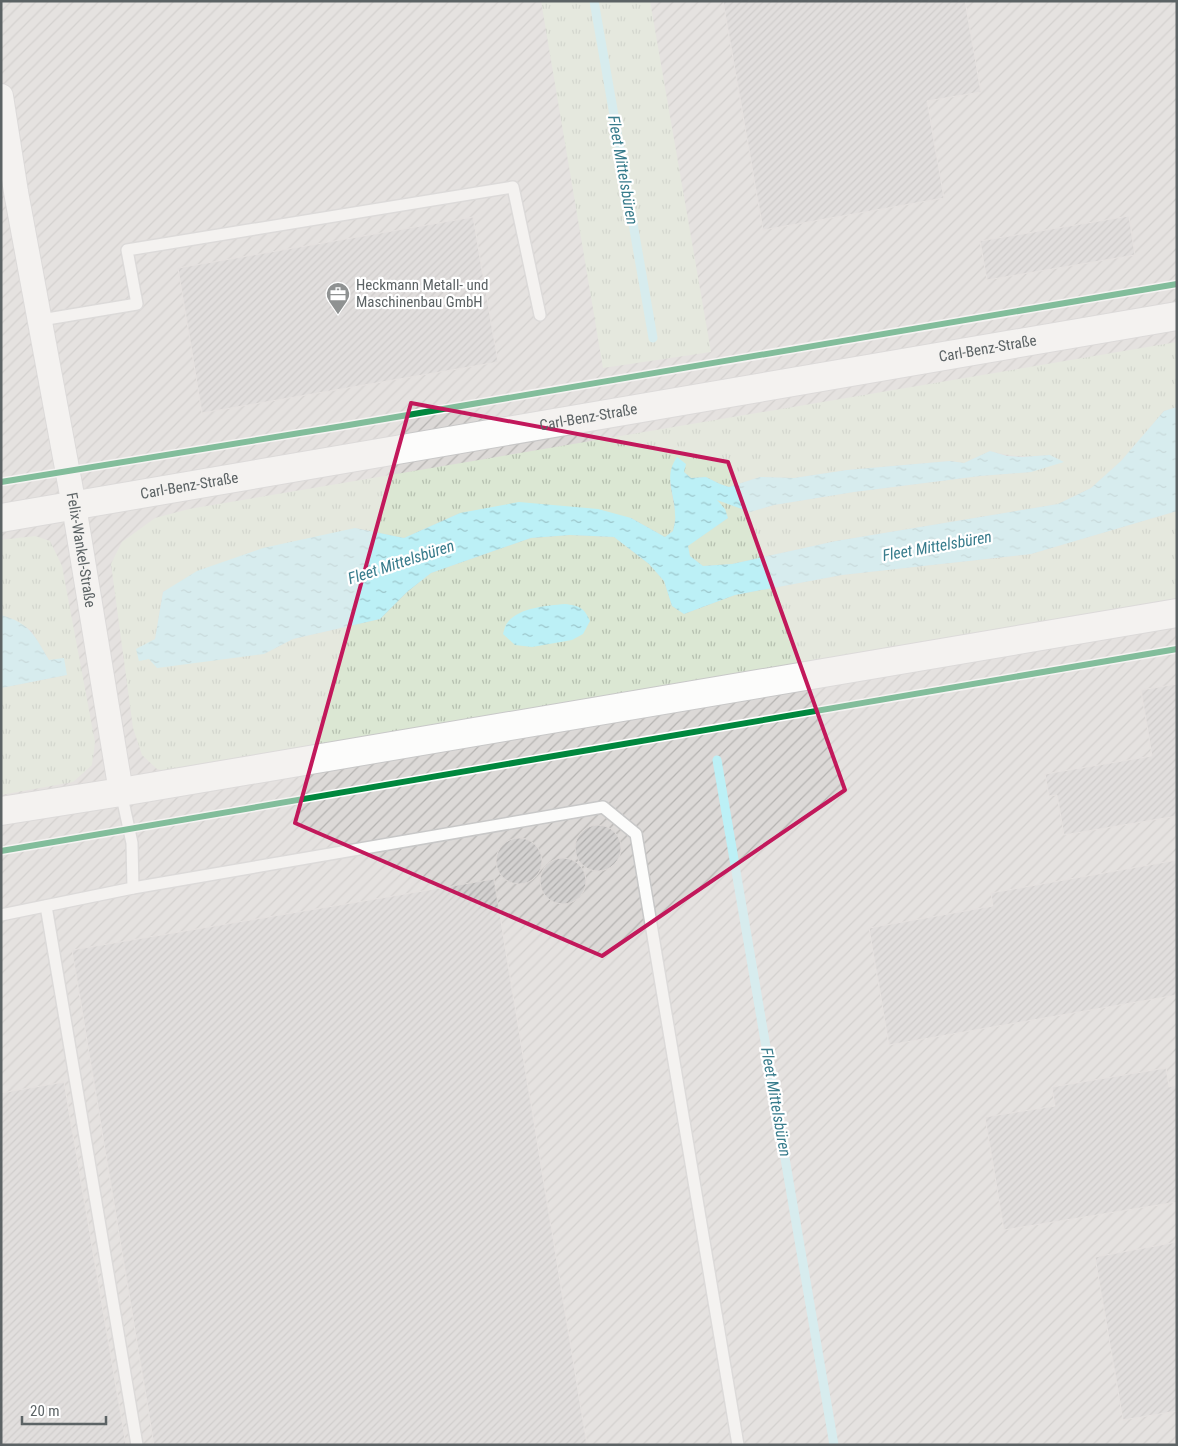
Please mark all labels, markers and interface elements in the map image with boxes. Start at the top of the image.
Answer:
water label: Fleet Mittelsbüren [604,114,642,226]
place label: Heckmann Metall- und Maschinenbau GmbH [356,276,488,311]
office icon: Heckmann Metall- und Maschinenbau GmbH [325,281,351,315]
street label: Carl-Benz-Straße [937,331,1038,366]
street label: Carl-Benz-Straße [538,400,639,434]
street label: Carl-Benz-Straße [139,468,239,503]
street label: Felix-Wankel-Straße [63,491,100,609]
water label: Fleet Mittelsbüren [881,527,993,565]
water label: Fleet Mittelsbüren [345,536,457,588]
water label: Fleet Mittelsbüren [757,1046,795,1158]
scale bar [22,1394,106,1426]
text: 20 m [30,1402,60,1420]

